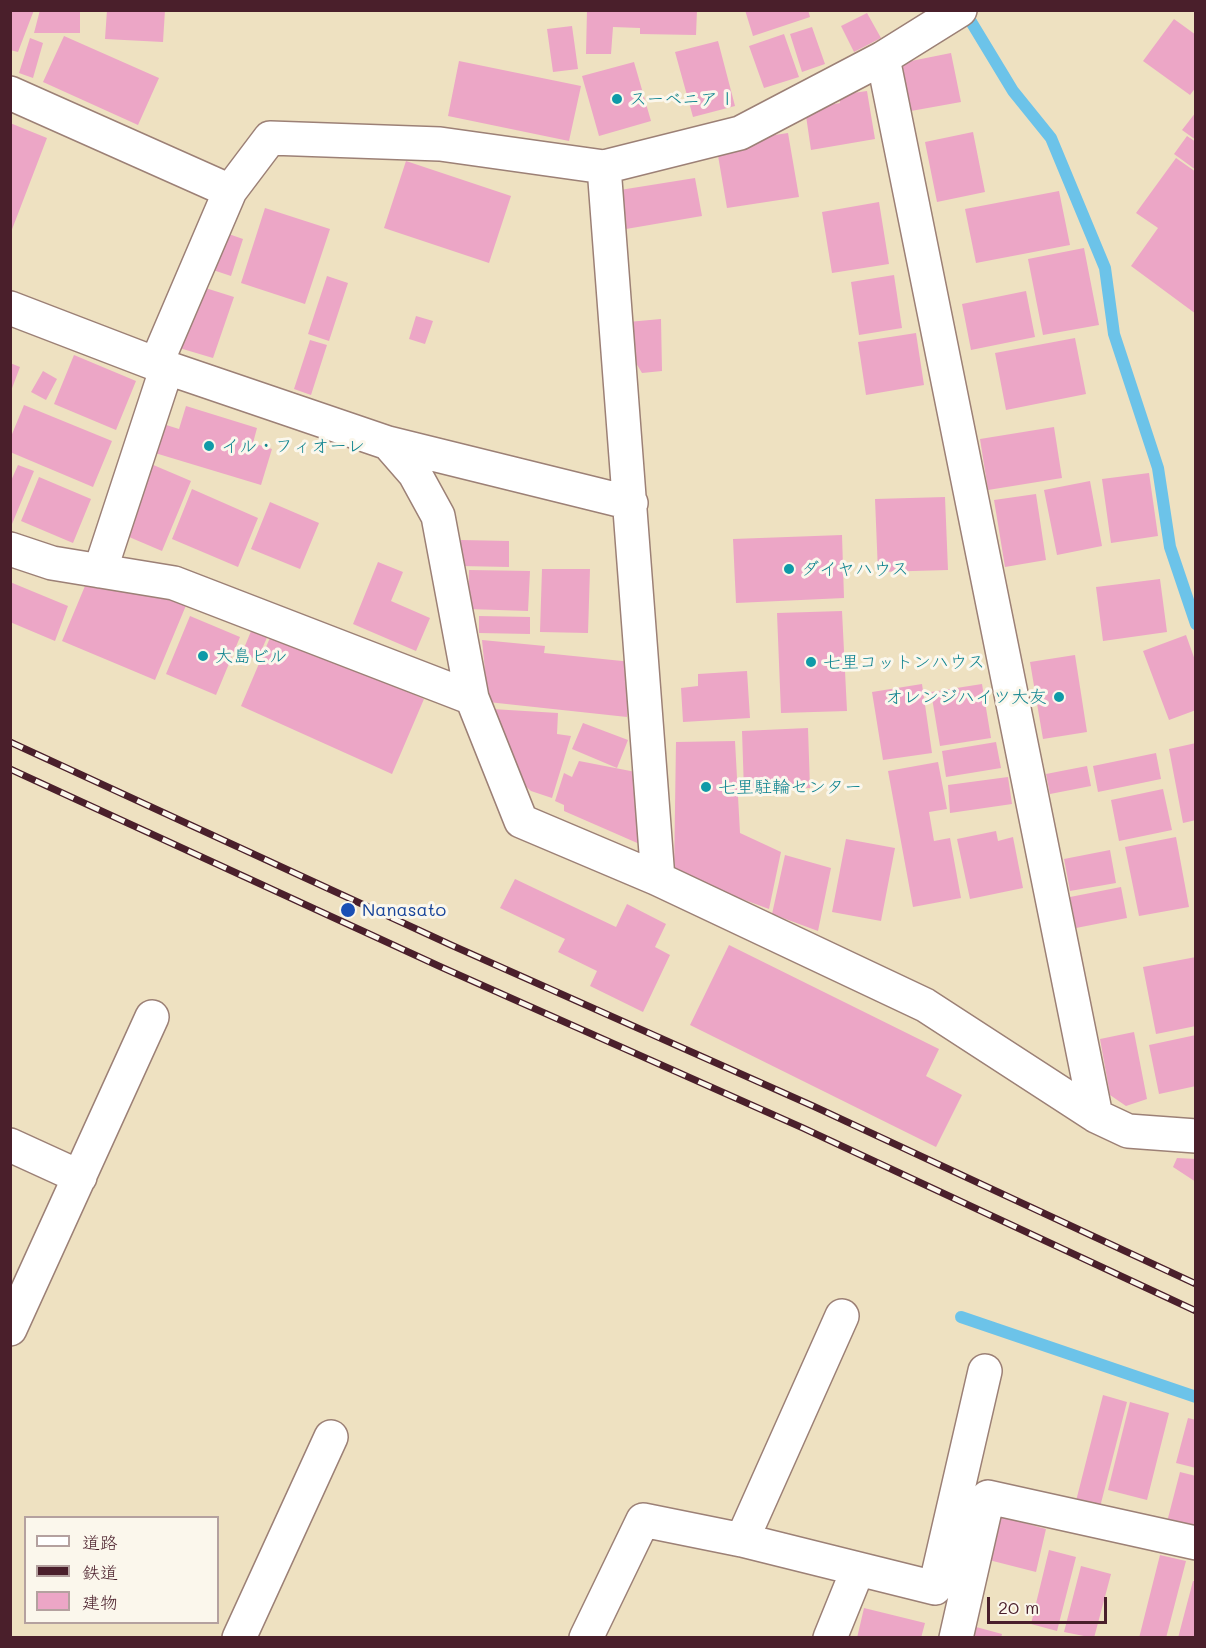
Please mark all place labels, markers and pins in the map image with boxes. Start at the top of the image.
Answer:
place label: スーベニアⅠ [629,88,736,110]
marker: スーベニアⅠ [610,92,624,106]
place label: イル・フィオーレ [221,435,365,457]
marker: イル・フィオーレ [202,439,216,453]
place label: ダイヤハウス [801,558,909,580]
marker: ダイヤハウス [782,562,796,576]
place label: 大島ビル [215,645,287,667]
marker: 大島ビル [196,649,210,663]
place label: 七里コットンハウス [823,651,985,673]
marker: 七里コットンハウス [804,655,818,669]
place label: オレンジハイツ大友 [885,686,1047,708]
marker: オレンジハイツ大友 [1052,690,1066,704]
place label: 七里駐輪センター [718,776,862,798]
marker: 七里駐輪センター [699,780,713,794]
place label: Nanasato [362,899,446,921]
marker: Nanasato [339,901,357,919]

